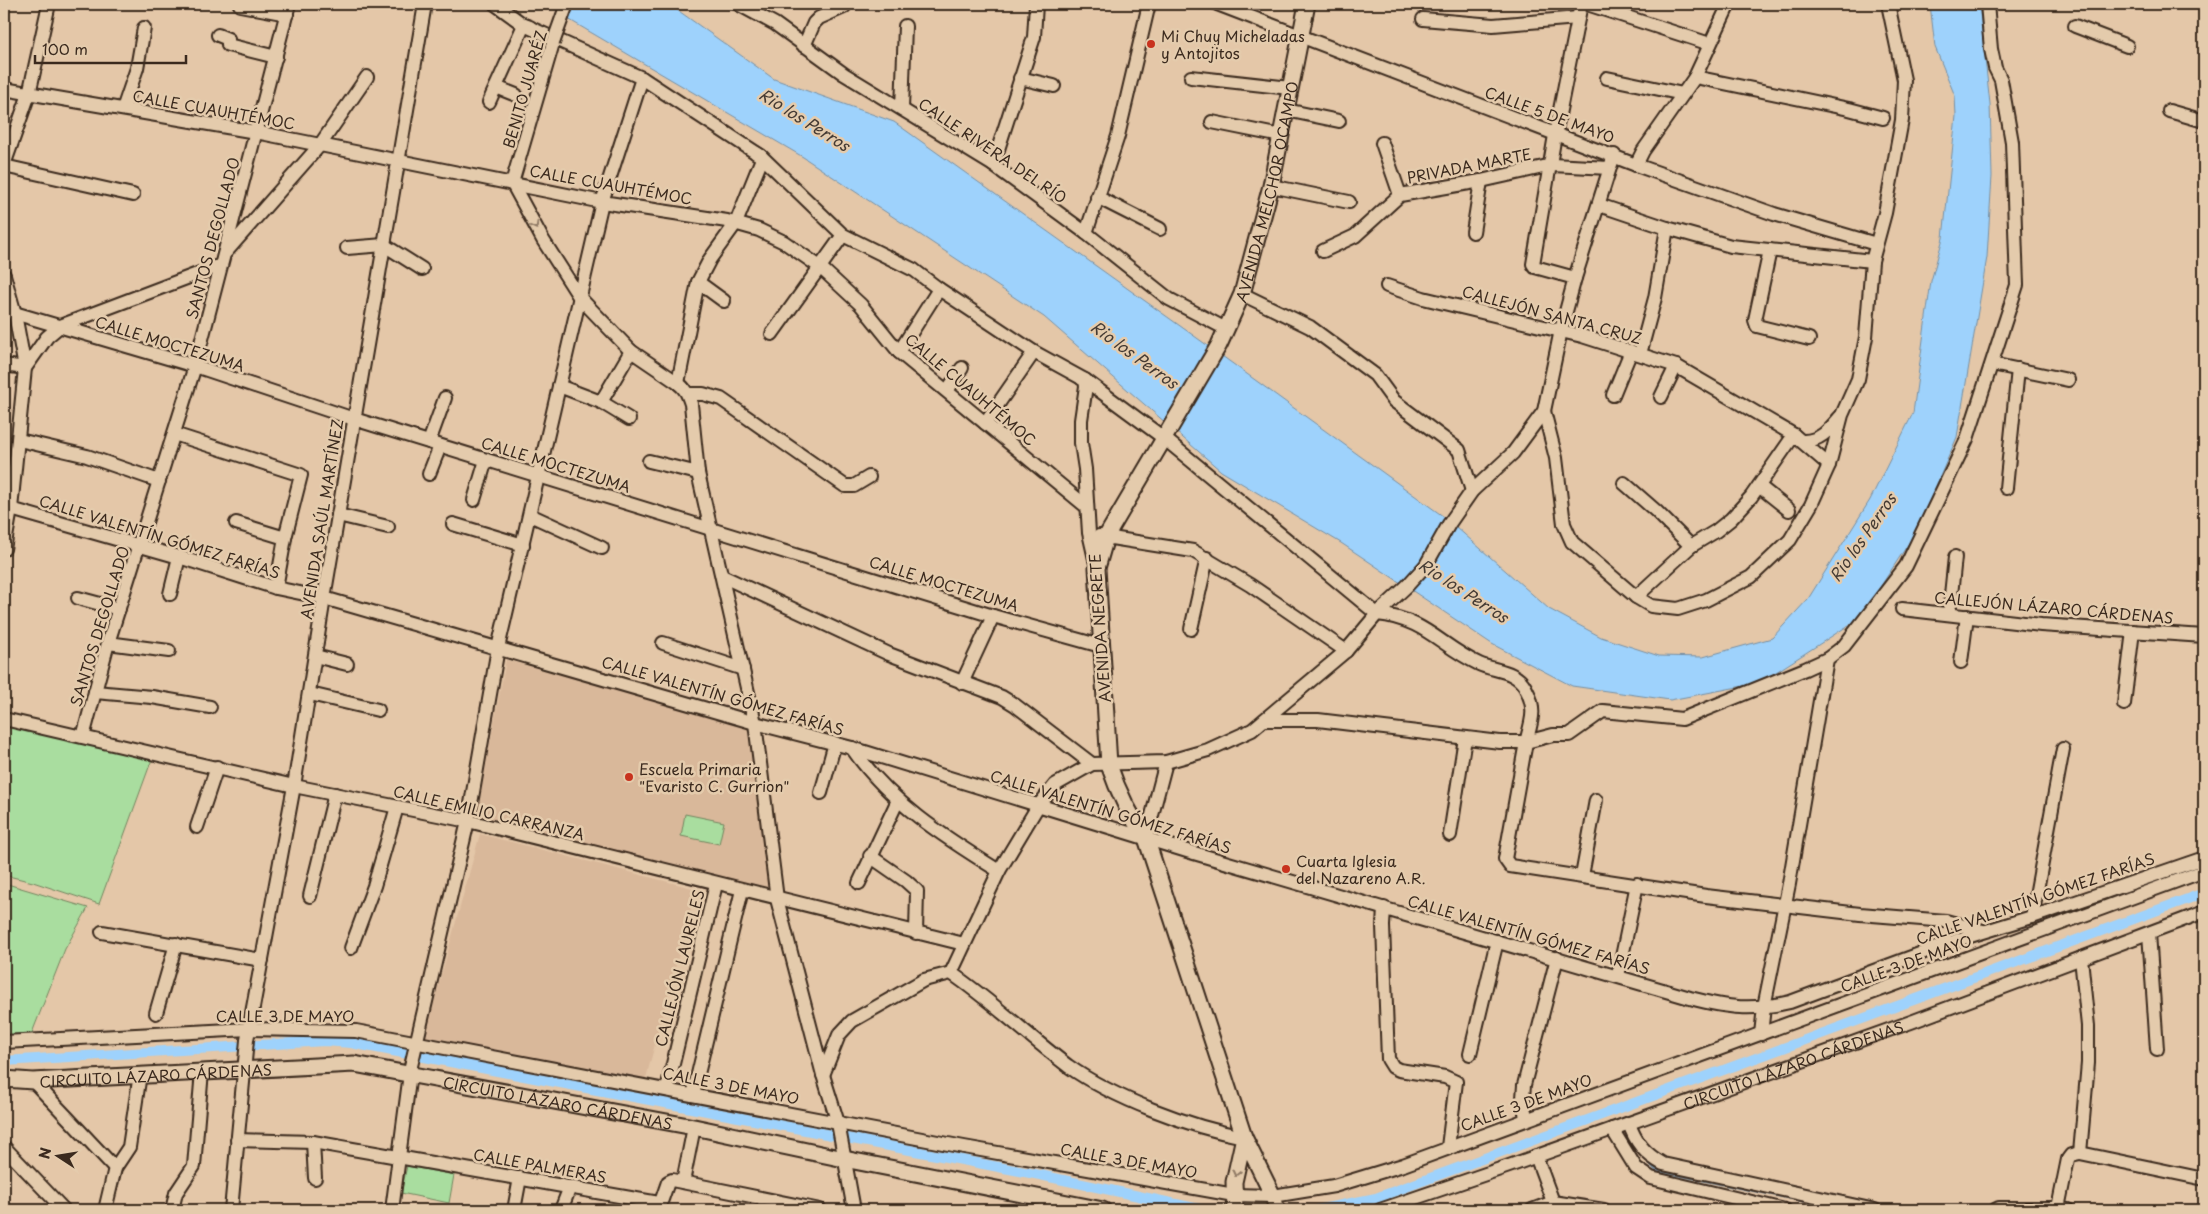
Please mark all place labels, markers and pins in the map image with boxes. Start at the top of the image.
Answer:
place label: Mi Chuy Micheladas y Antojitos [1161,24,1305,64]
marker: Mi Chuy Micheladas y Antojitos [1145,38,1157,50]
place label: Escuela Primaria "Evaristo C. Gurrion" [639,757,789,797]
marker: Escuela Primaria "Evaristo C. Gurrion" [623,771,635,783]
place label: Cuarta Iglesia del Nazareno A.R. [1296,849,1426,889]
marker: Cuarta Iglesia del Nazareno A.R. [1280,863,1292,875]

